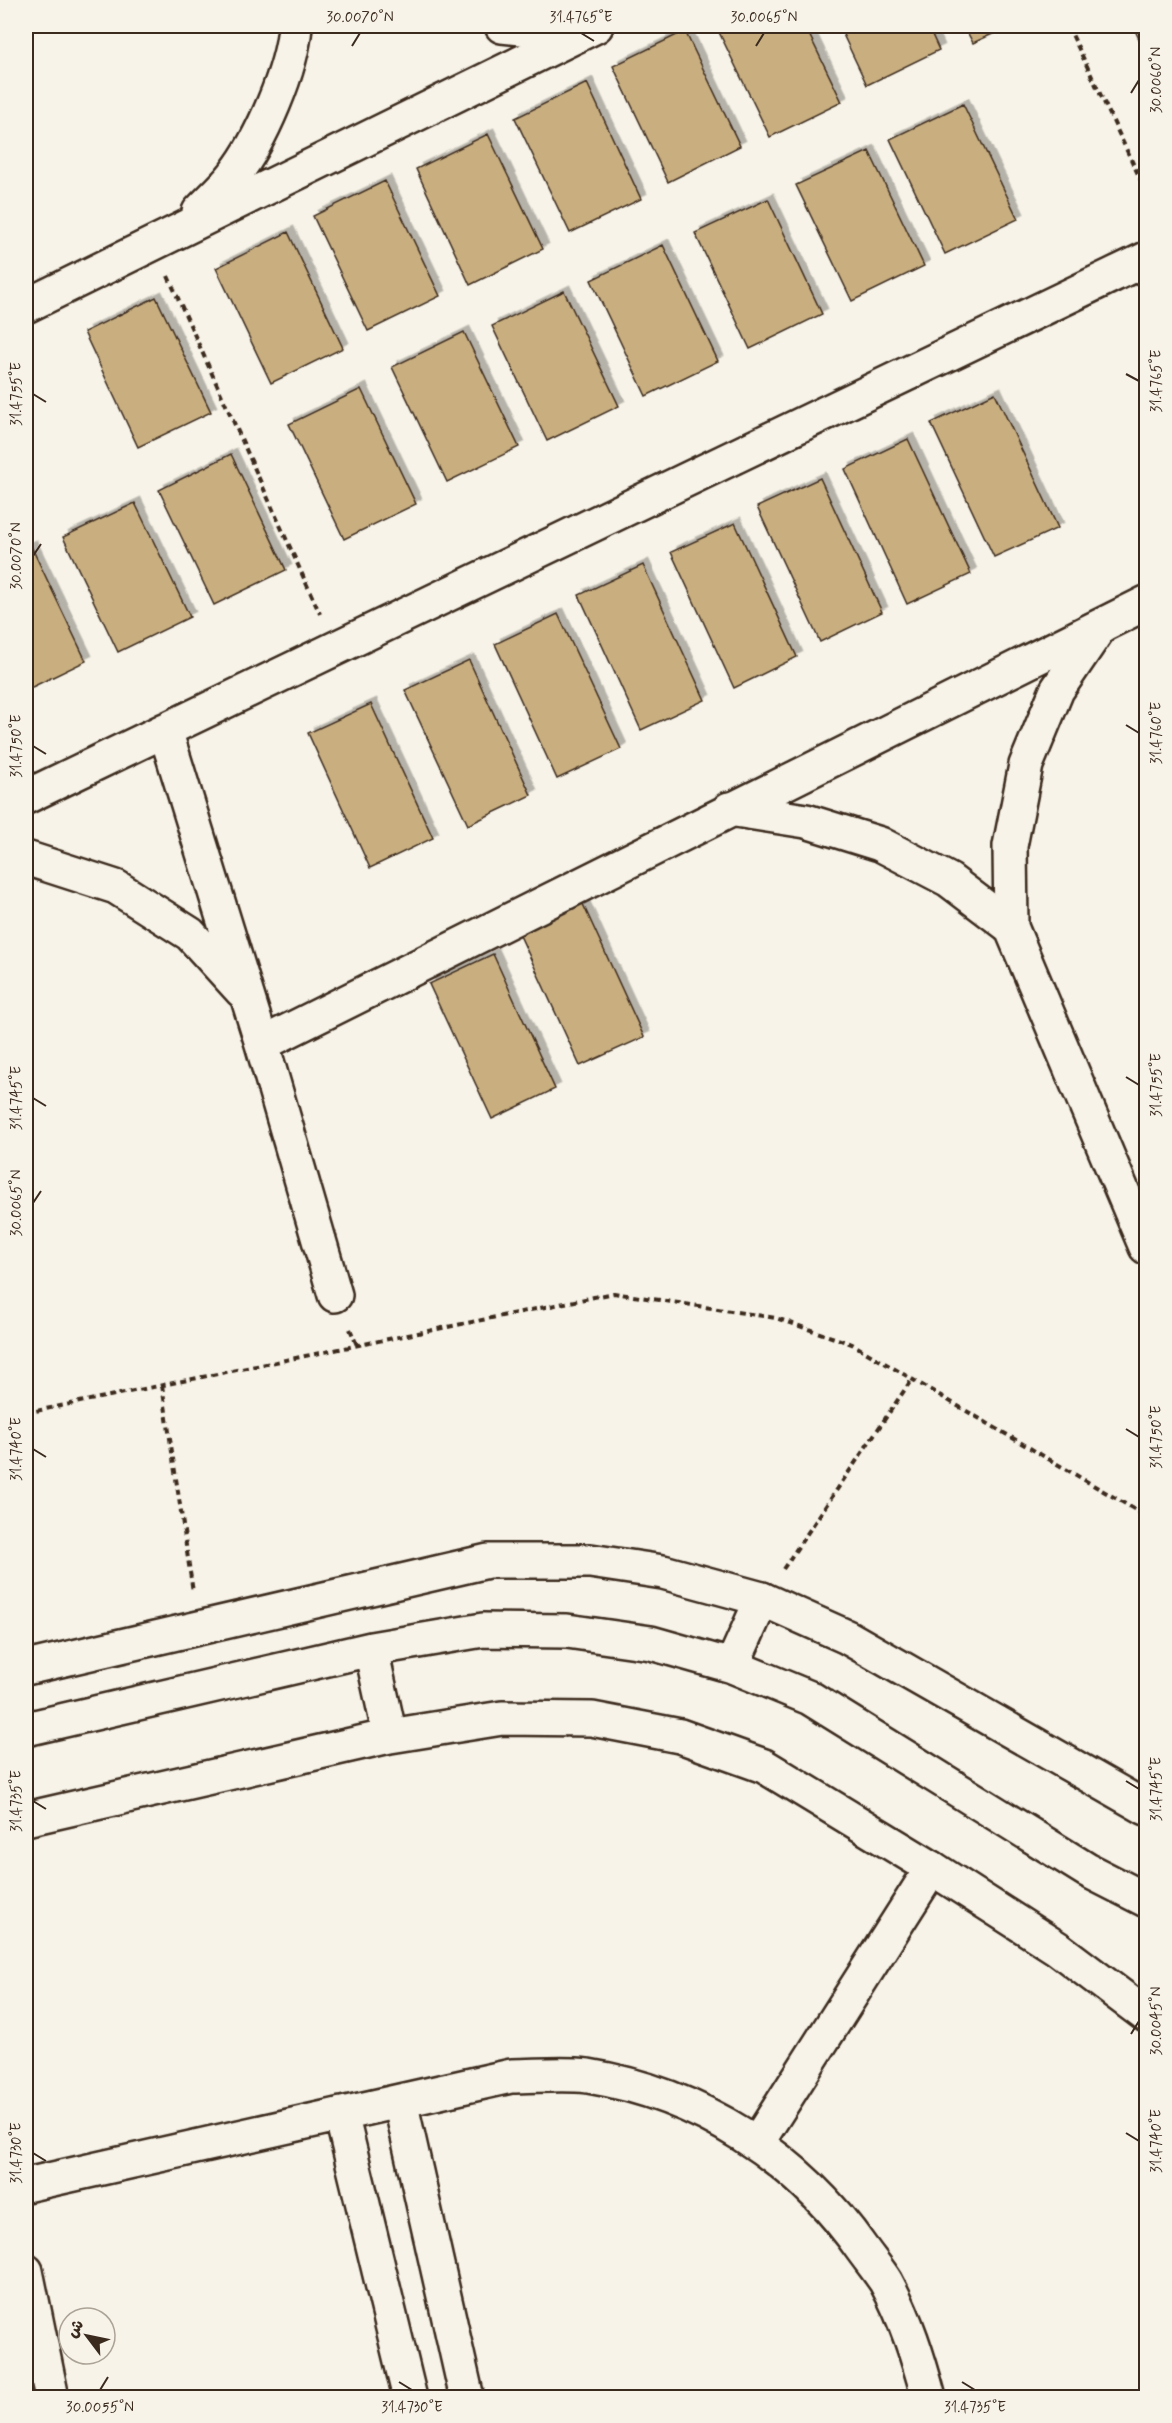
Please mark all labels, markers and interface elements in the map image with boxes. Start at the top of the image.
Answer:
text: 30.0070°N [326,8,394,28]
text: 31.4765°E [550,8,613,28]
text: 30.0065°N [731,8,797,28]
text: 30.0060°N [1147,47,1167,113]
text: 31.4765°E [1147,349,1167,412]
text: 31.4755°E [7,362,27,426]
text: 30.0070°N [7,522,27,590]
text: 31.4760°E [1147,702,1167,764]
text: 31.4750°E [7,714,27,778]
text: 31.4755°E [1147,1053,1167,1117]
text: 31.4745°E [7,1065,27,1130]
text: 30.0065°N [7,1170,27,1236]
text: 31.4750°E [1147,1405,1167,1469]
text: 31.4740°E [7,1417,27,1481]
text: 31.4745°E [1147,1756,1167,1821]
text: 31.4735°E [7,1770,27,1832]
text: 30.0045°N [1147,1987,1167,2055]
text: 31.4740°E [1147,2109,1167,2173]
text: 31.4730°E [7,2122,27,2184]
north arrow [57,2306,117,2366]
text: ش [62,2316,89,2342]
text: 30.0055°N [66,2398,134,2418]
text: 31.4730°E [381,2398,443,2418]
text: 31.4735°E [944,2398,1006,2418]

